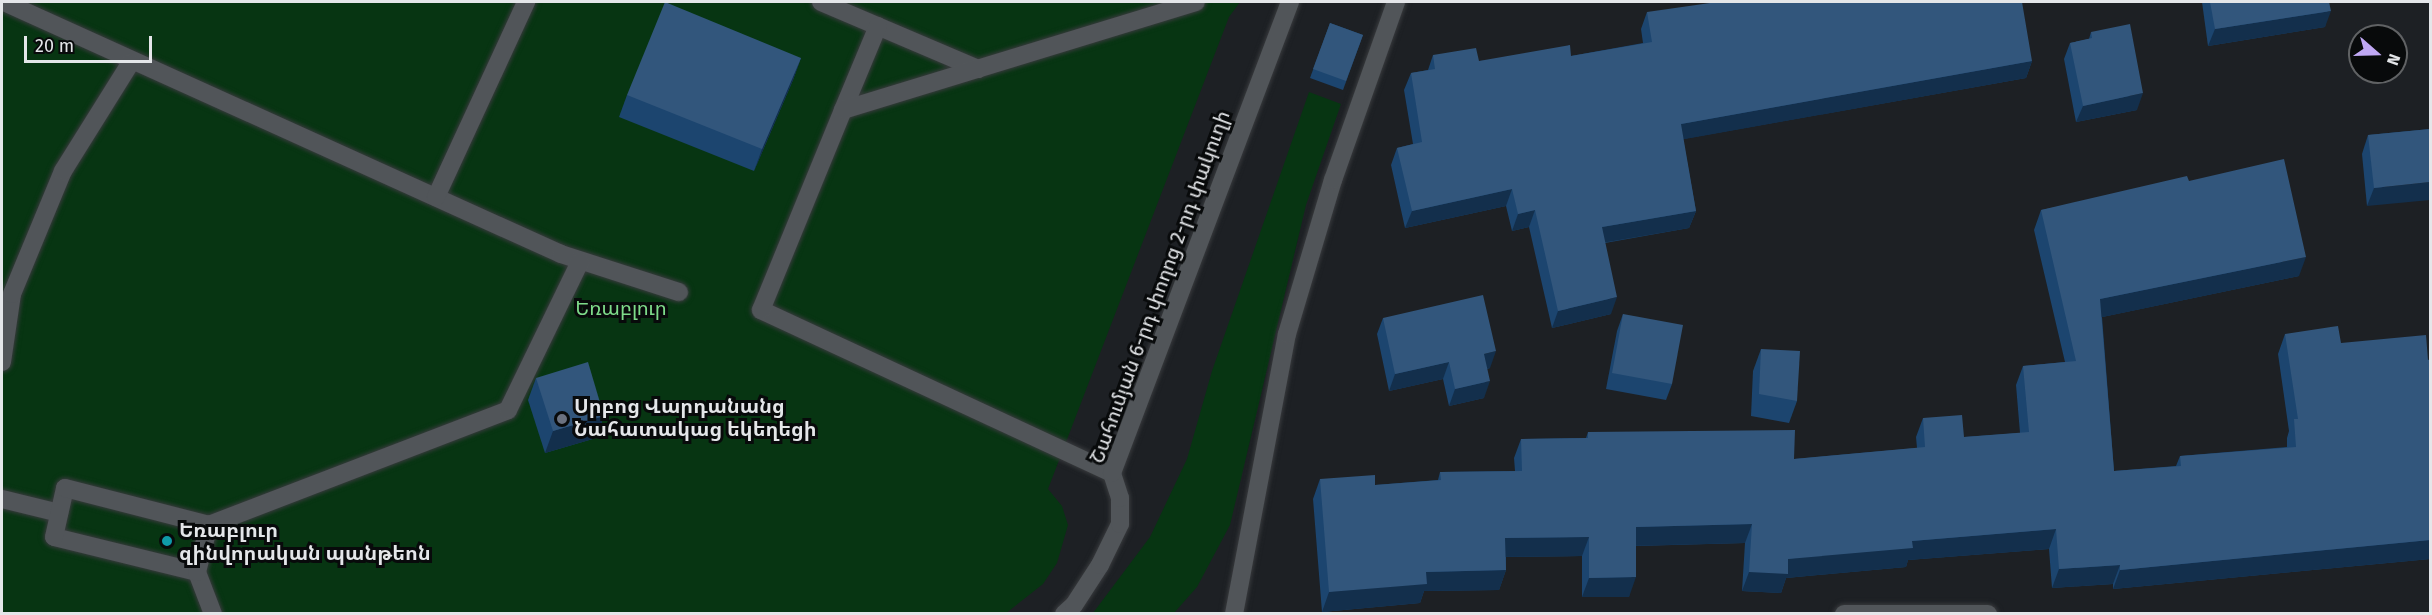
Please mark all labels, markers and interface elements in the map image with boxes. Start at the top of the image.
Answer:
scale bar [27,24,154,62]
north arrow [2348,24,2408,84]
text: 20 m [35,35,74,57]
text: N [2383,51,2404,68]
street label: Շահումյան 6-րդ փողոց 2-րդ փակուղի [1085,107,1235,467]
park label: Եռաբլուր [575,296,667,320]
place label: Սրբոց Վարդանանց Նահատակաց եկեղեցի [574,395,817,442]
marker: Սրբոց Վարդանանց Նահատակաց եկեղեցի [555,412,569,426]
place label: Եռաբլուր զինվորական պանթեոն [179,518,431,565]
marker: Եռաբլուր զինվորական պանթեոն [160,534,174,548]

